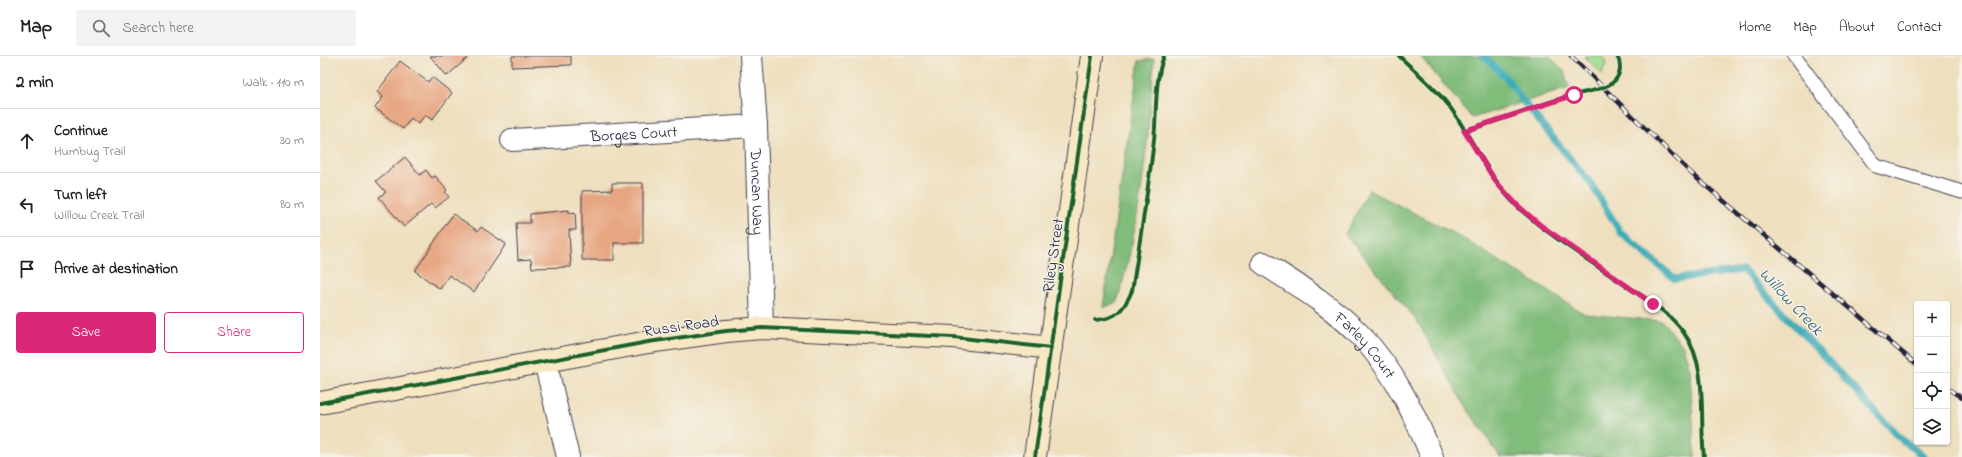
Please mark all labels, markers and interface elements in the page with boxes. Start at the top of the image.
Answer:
search box [76,10,356,46]
text: Map [20,14,52,41]
icon: search [90,17,112,39]
text: Search here [122,17,194,39]
text: Home [1739,17,1771,38]
text: Map [1793,17,1817,38]
text: About [1839,17,1875,38]
text: Contact [1897,17,1942,38]
text: 2 min [16,70,53,95]
text: Walk · 110 m [243,73,304,92]
route start [1565,86,1583,104]
text: Continue [54,120,108,142]
street label: Borges Court [589,120,679,150]
icon: ahead [16,130,38,152]
text: 30 m [280,131,304,150]
text: Humbug Trail [54,142,125,161]
street label: Duncan Way [743,147,769,235]
text: Turn left [54,184,107,206]
icon: left [16,194,38,216]
text: 80 m [280,195,304,214]
text: Willow Creek Trail [54,206,145,225]
street label: Riley Street [1037,216,1071,294]
icon: arrive [16,258,38,280]
text: Arrive at destination [54,258,178,280]
water label: Willow Creek [1753,263,1830,343]
route end [1644,295,1662,313]
map controls [1914,301,1950,445]
button: + [1914,301,1950,337]
street label: Farley Court [1328,306,1401,385]
street label: Russi Road [642,310,721,344]
button: Save [16,312,156,353]
button: Share [164,312,304,353]
button: − [1914,337,1950,373]
button: locate [1914,373,1950,409]
button: layers [1914,409,1950,445]

